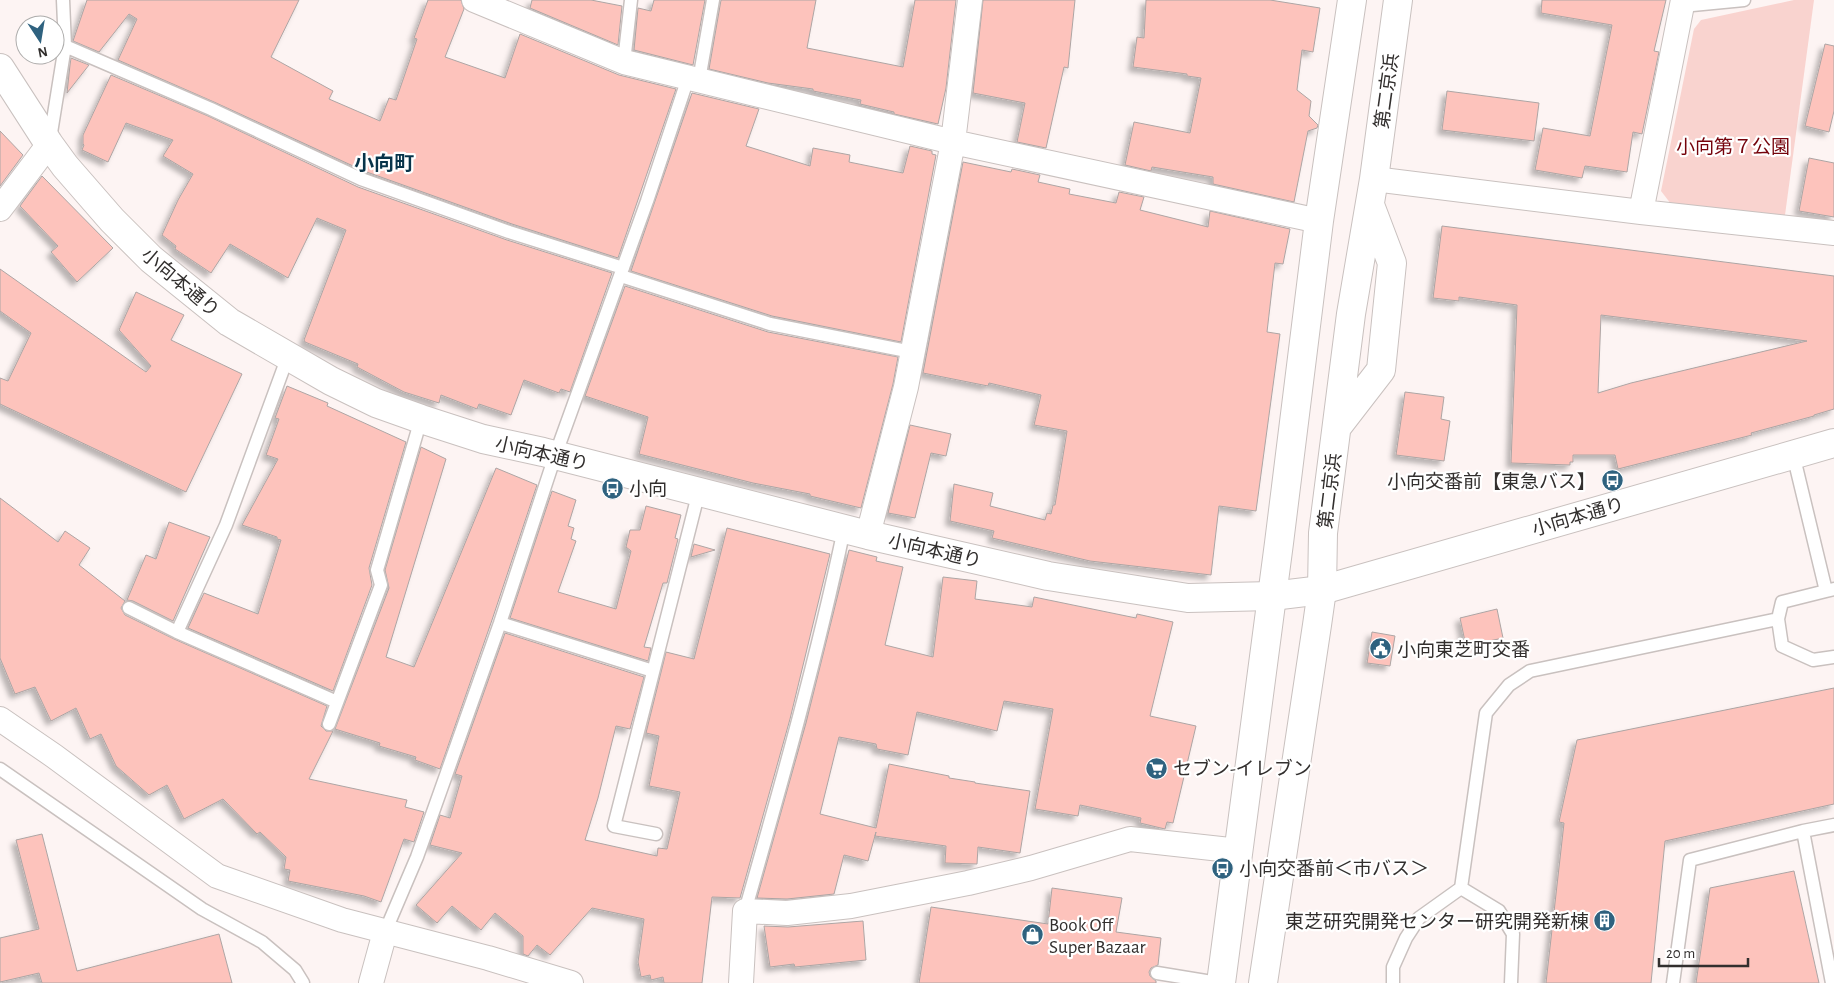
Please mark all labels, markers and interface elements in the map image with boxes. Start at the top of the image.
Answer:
north arrow [15,15,65,65]
text: N [36,44,49,60]
street label: 第二京浜 [1372,52,1402,130]
park label: 小向第７公園 [1676,137,1790,157]
district label: 小向町 [354,153,414,174]
street label: 小向本通り [138,245,223,321]
street label: 小向本通り [493,434,590,474]
street label: 第二京浜 [1315,452,1345,530]
bus stop icon: 小向交番前【東急バス】 [1600,469,1624,493]
place label: 小向交番前【東急バス】 [1387,471,1596,492]
bus stop icon: 小向 [601,476,625,500]
place label: 小向 [629,479,667,499]
street label: 小向本通り [1530,494,1627,540]
street label: 小向本通り [886,531,983,571]
public building icon: 小向東芝町交番 [1369,637,1393,661]
place label: 小向東芝町交番 [1397,639,1530,660]
supermarket icon: セブン-イレブン [1145,756,1169,780]
place label: セブン-イレブン [1173,758,1312,779]
bus stop icon: 小向交番前＜市バス＞ [1211,856,1235,880]
place label: 小向交番前＜市バス＞ [1239,858,1429,879]
building icon: 東芝研究開発センター研究開発新棟 [1593,909,1617,933]
place label: 東芝研究開発センター研究開発新棟 [1285,911,1589,932]
place label: Book Off Super Bazaar [1049,916,1146,957]
shop icon: Book Off Super Bazaar [1021,923,1045,947]
scale bar [1659,936,1748,968]
text: 20 m [1666,946,1695,961]

